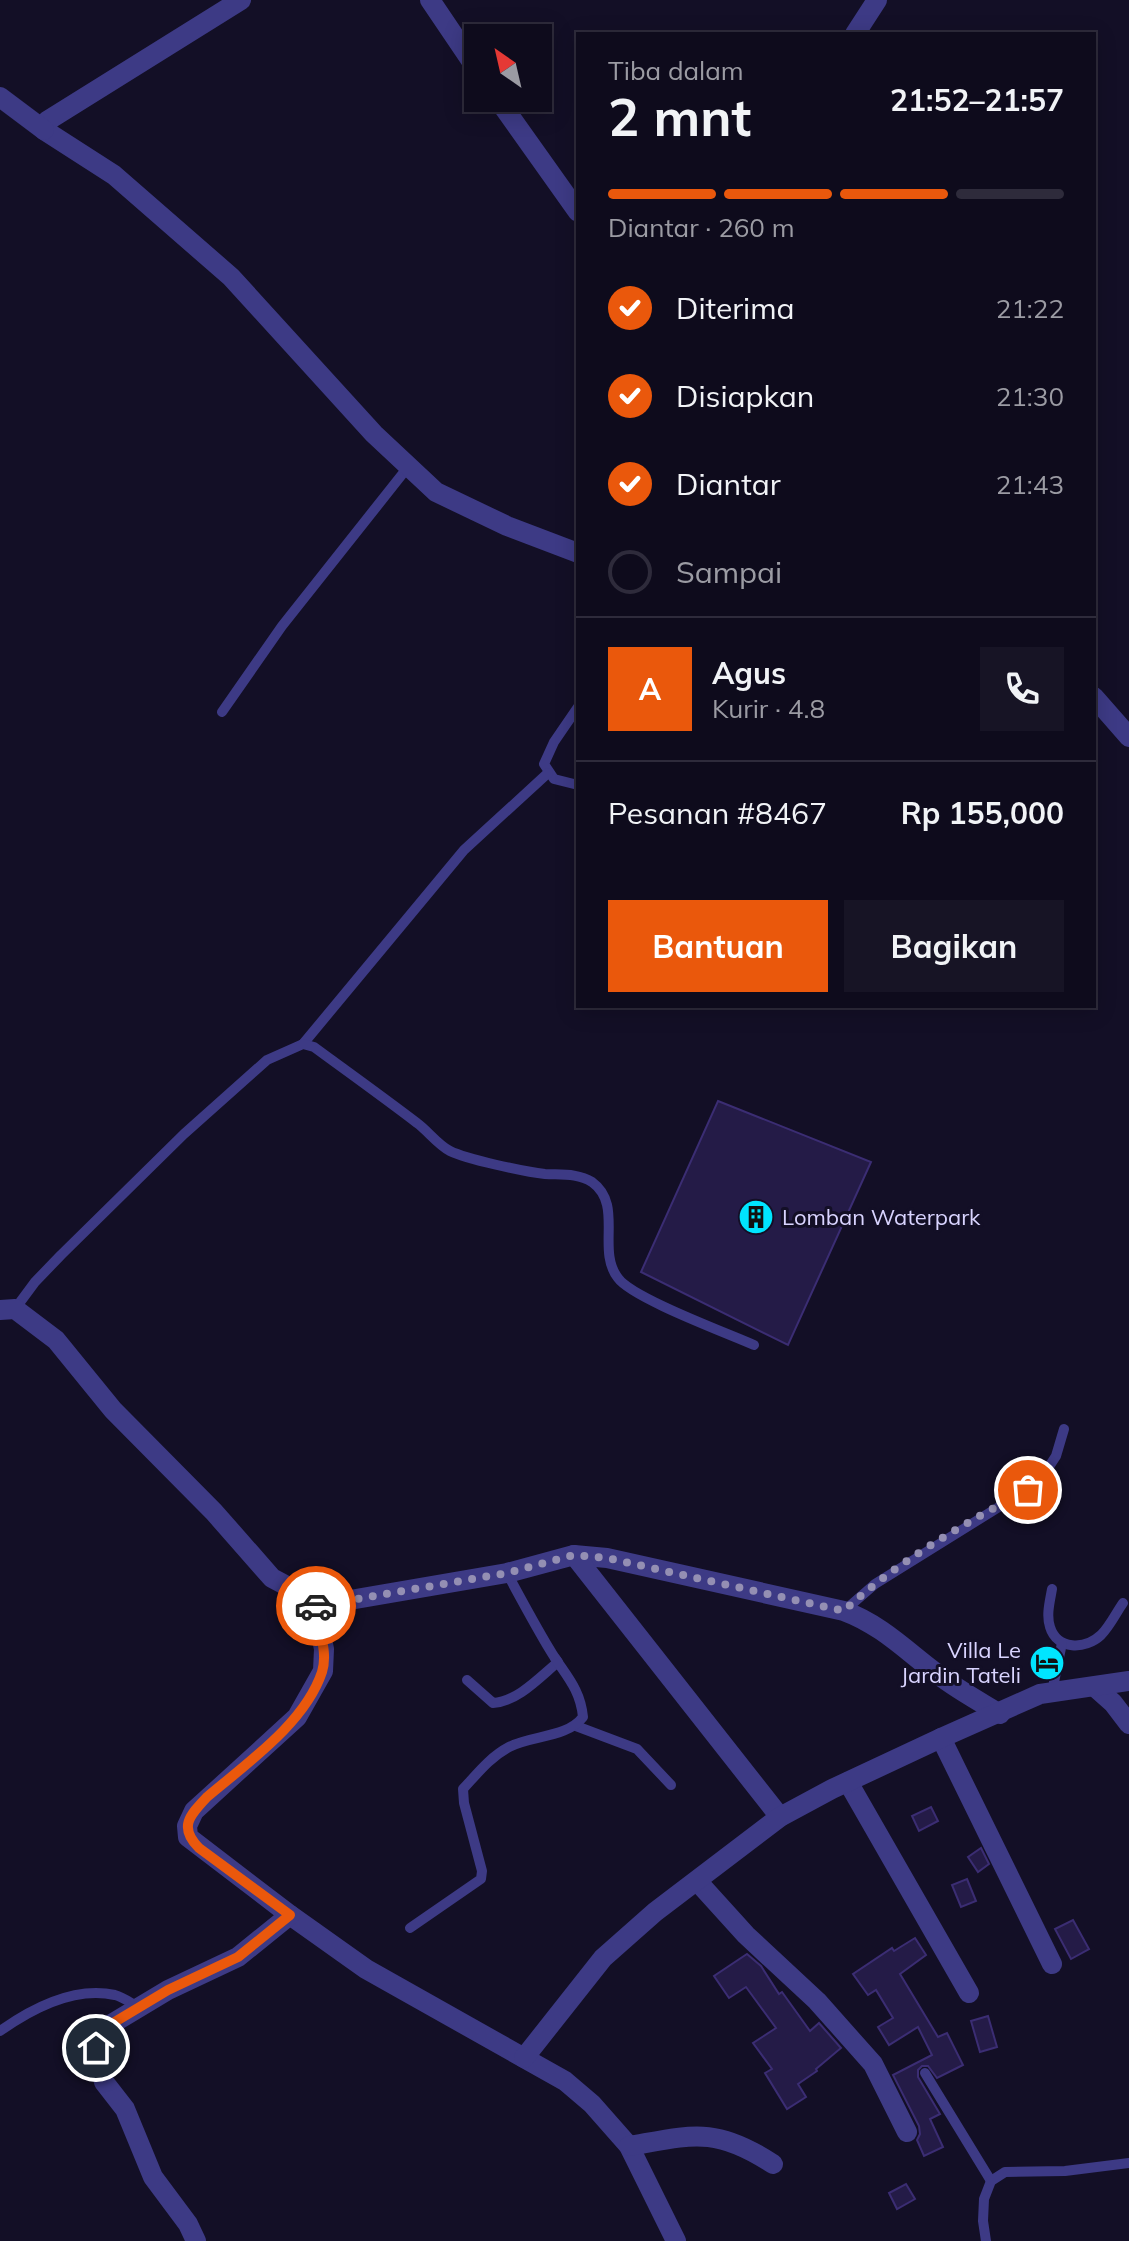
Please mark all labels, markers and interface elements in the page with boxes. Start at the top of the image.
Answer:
north arrow [464,24,552,112]
map controls [464,24,552,112]
text: Tiba dalam [608,54,744,87]
text: 21:52–21:57 [890,81,1064,119]
text: 2 mnt [608,84,751,149]
text: Diantar · 260 m [608,211,795,244]
icon: check [608,286,652,330]
text: Diterima [676,289,795,327]
text: 21:22 [996,292,1064,325]
icon: check [608,374,652,418]
text: Disiapkan [676,377,814,415]
text: 21:30 [996,380,1064,413]
icon: check [608,462,652,506]
text: Diantar [676,465,781,503]
text: 21:43 [996,468,1064,501]
text: Sampai [676,553,782,591]
button: phone [980,647,1064,731]
text: Agus [712,654,786,692]
text: A [639,670,661,708]
text: Kurir · 4.8 [712,692,825,725]
text: Pesanan #8467 [608,794,827,832]
text: Rp 155,000 [901,794,1064,832]
button: Bantuan [608,900,828,992]
button: Bagikan [844,900,1064,992]
building icon: Lomban Waterpark [737,1198,775,1236]
place label: Lomban Waterpark [782,1203,981,1231]
pin [994,1456,1062,1524]
icon: bag [1006,1468,1050,1512]
courier [276,1566,356,1646]
icon: car [294,1584,338,1628]
place label: Villa Le Jardin Tateli [901,1636,1021,1689]
hotel icon: Villa Le Jardin Tateli [1028,1644,1066,1682]
pin [62,2014,130,2082]
icon: home [74,2026,118,2070]

